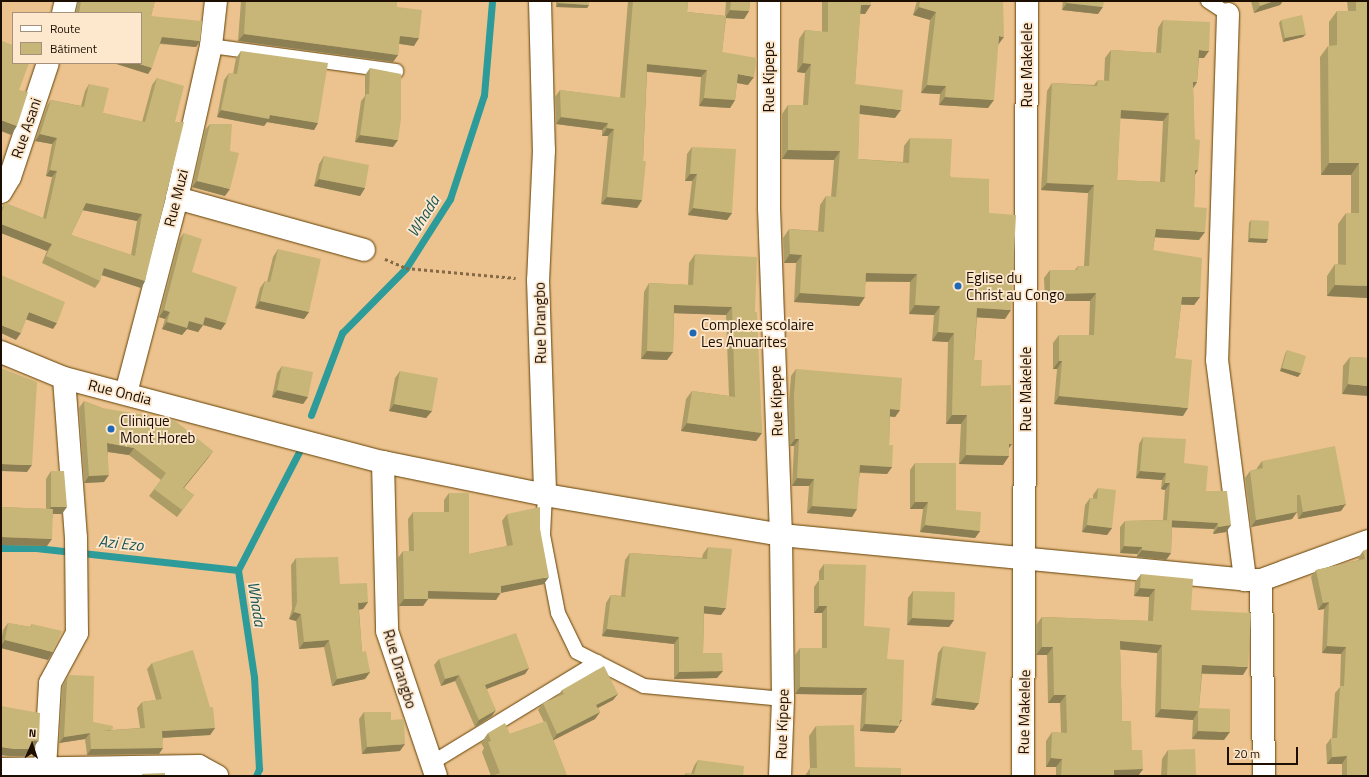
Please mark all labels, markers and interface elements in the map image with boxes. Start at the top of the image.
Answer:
legend [12,12,142,64]
text: Route [50,19,80,38]
street label: Rue Makelele [1018,23,1036,107]
text: Bâtiment [50,39,97,58]
street label: Rue Kipepe [760,42,778,112]
street label: Rue Asani [7,95,45,161]
street label: Rue Muzi [160,167,192,229]
water label: Whada [403,192,443,240]
place label: Eglise du Christ au Congo [966,268,1065,303]
marker: Eglise du Christ au Congo [953,281,963,291]
street label: Rue Drangbo [530,282,550,364]
place label: Complexe scolaire Les Anuarites [701,315,814,350]
marker: Complexe scolaire Les Anuarites [688,328,698,338]
street label: Rue Makelele [1017,347,1035,431]
street label: Rue Kipepe [766,365,786,437]
street label: Rue Ondia [86,375,154,409]
place label: Clinique Mont Horeb [120,411,195,446]
marker: Clinique Mont Horeb [105,423,117,435]
water label: Azi Ezo [98,531,144,555]
water label: Whada [244,580,270,628]
street label: Rue Drangbo [379,627,421,711]
street label: Rue Makelele [1014,669,1034,755]
street label: Rue Kipepe [772,688,792,760]
north arrow [12,725,52,765]
text: N [28,725,37,741]
scale bar [1229,739,1300,765]
text: 20 m [1234,744,1260,763]

